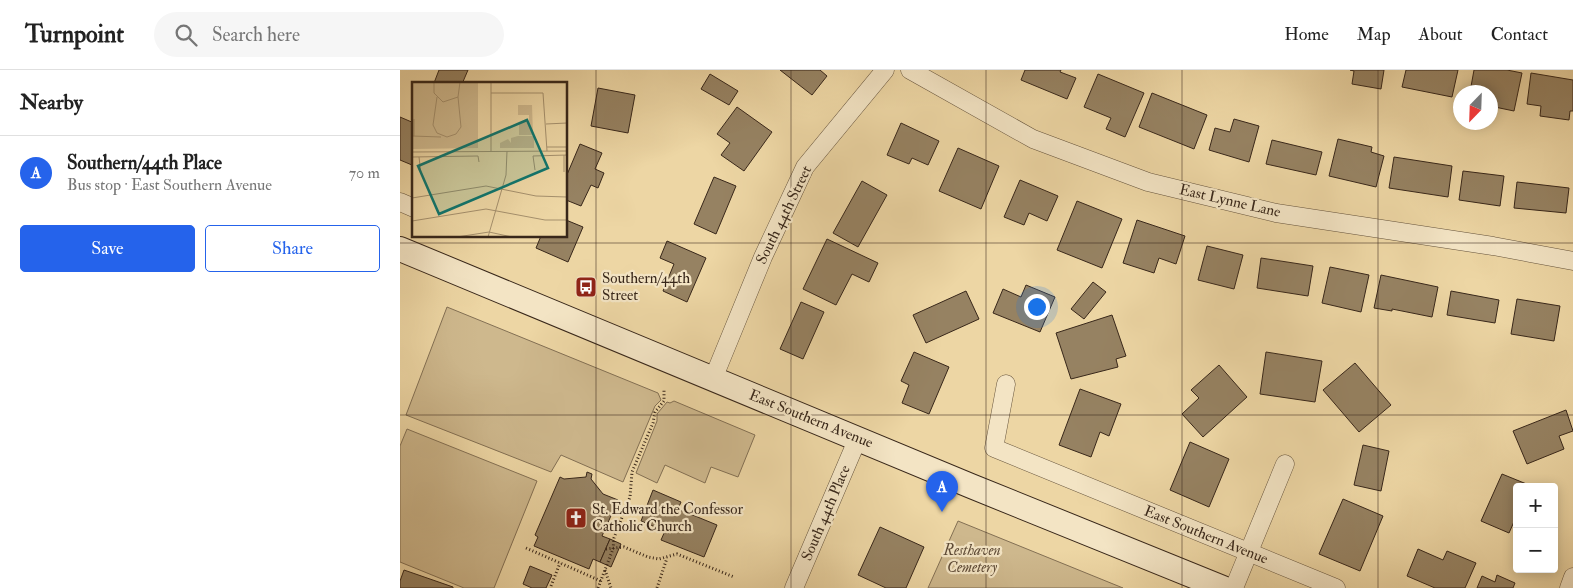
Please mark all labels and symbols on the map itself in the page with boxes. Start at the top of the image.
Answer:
inset map [412,82,568,238]
north arrow [1453,85,1498,130]
street label: South 44th Street [752,162,816,267]
street label: East Lynne Lane [1177,180,1283,222]
place label: Southern/44th Street [602,269,690,305]
bus stop icon: Southern/44th Street [574,275,598,299]
your location [1024,294,1050,320]
street label: East Southern Avenue [746,385,876,453]
street label: South 44th Place [797,462,855,564]
pin: A [926,471,958,512]
place label: St. Edward the Confessor Catholic Church [592,500,743,536]
street label: East Southern Avenue [1141,501,1271,569]
church icon: St. Edward the Confessor Catholic Church [564,506,588,530]
park label: Resthaven Cemetery [942,541,1001,577]

